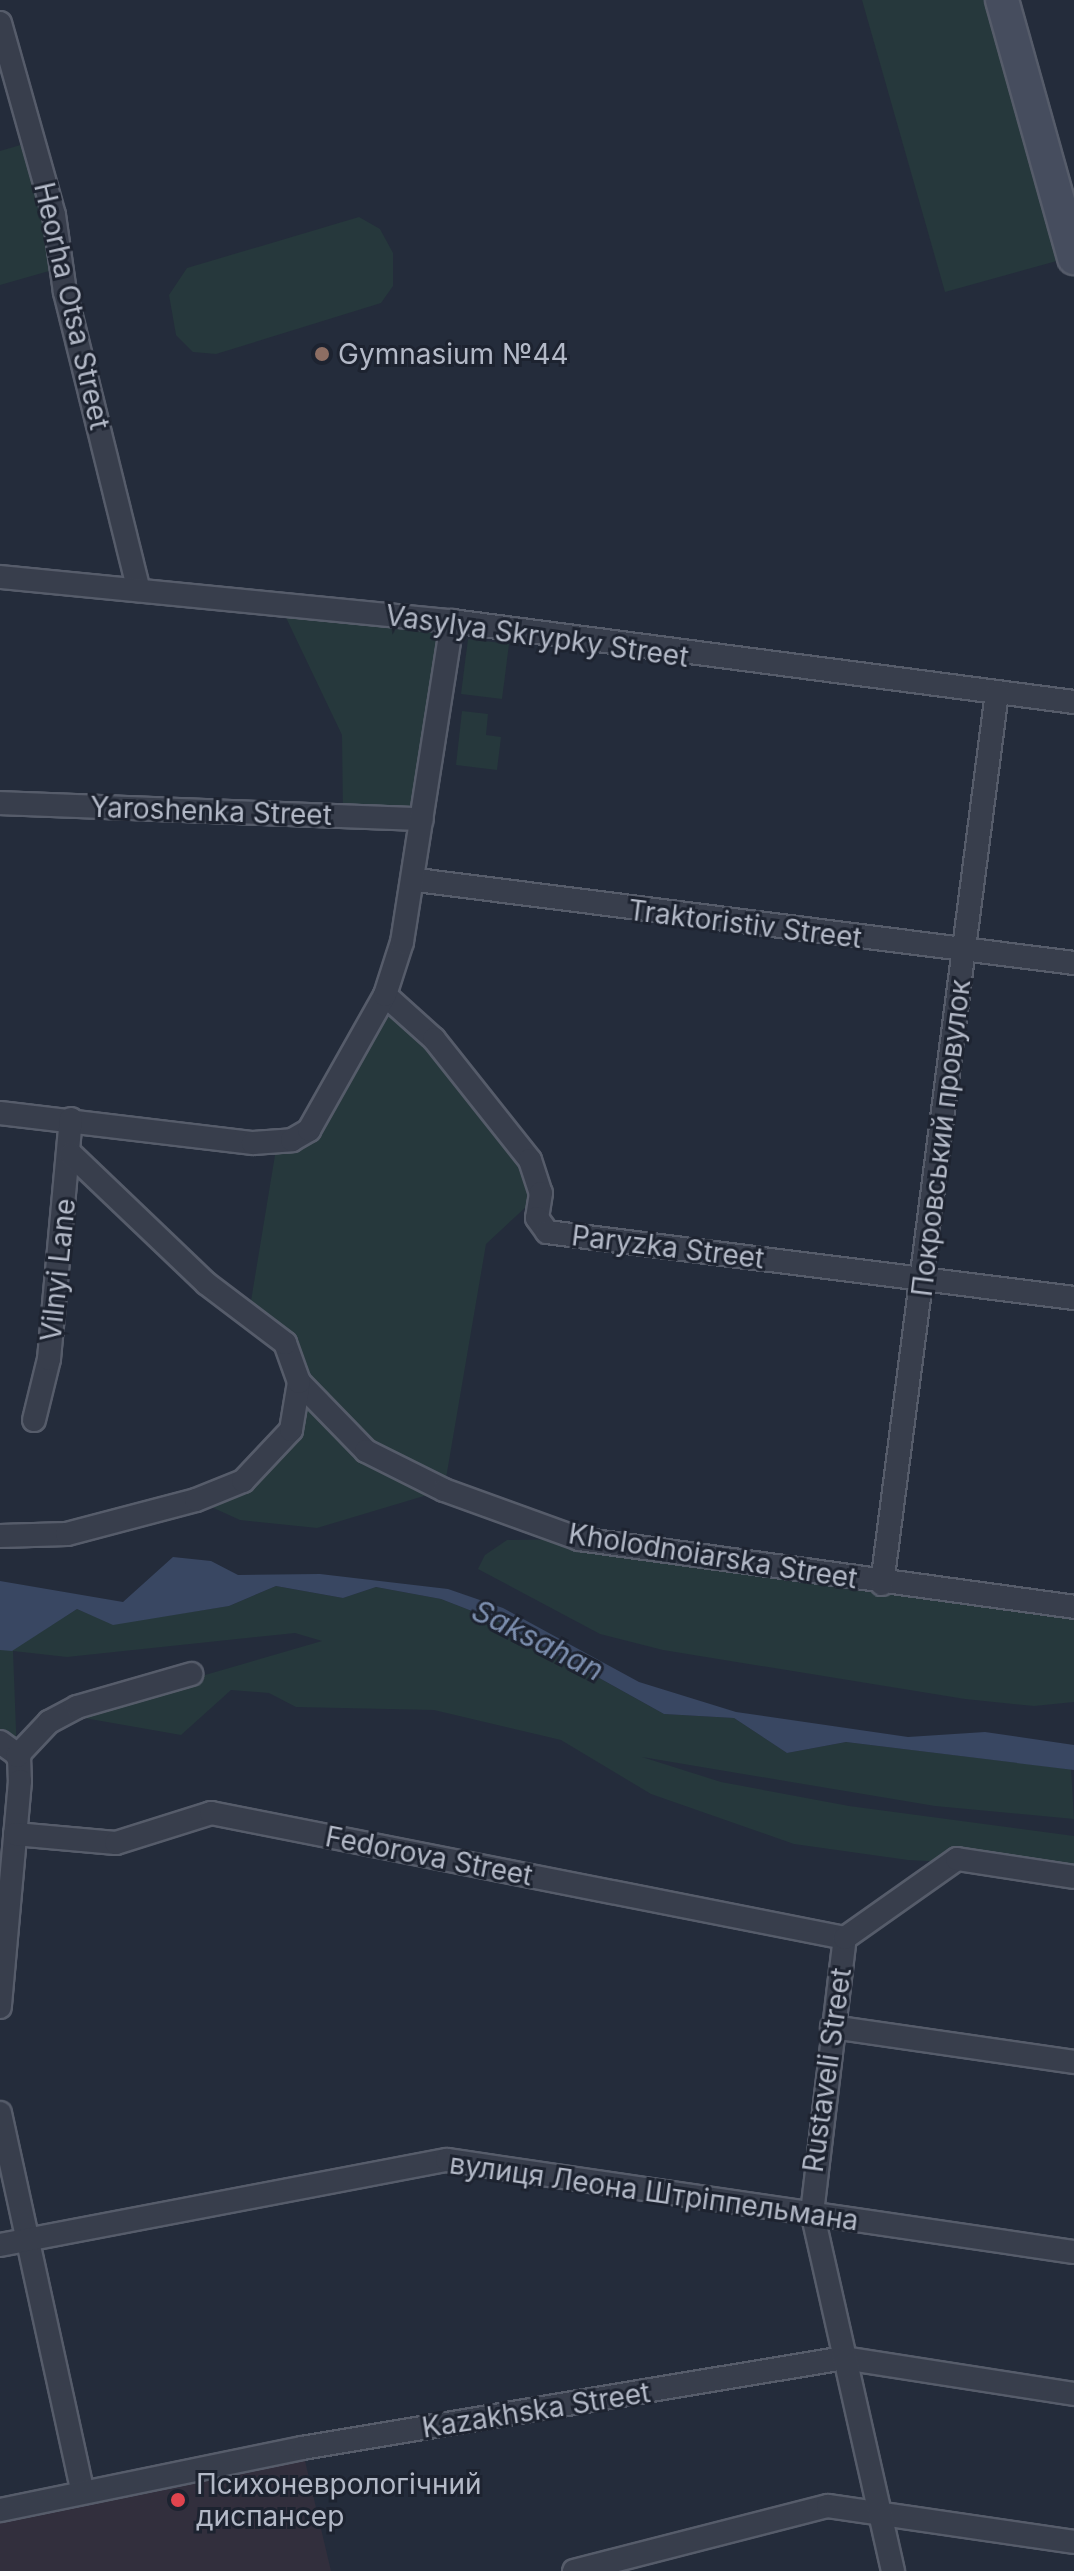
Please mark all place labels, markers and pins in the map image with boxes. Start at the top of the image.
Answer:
place label: Gymnasium №44 [338,337,569,371]
marker: Gymnasium №44 [313,345,331,363]
place label: Психоневрологічний диспансер [196,2467,482,2533]
marker: Психоневрологічний диспансер [167,2489,189,2511]

